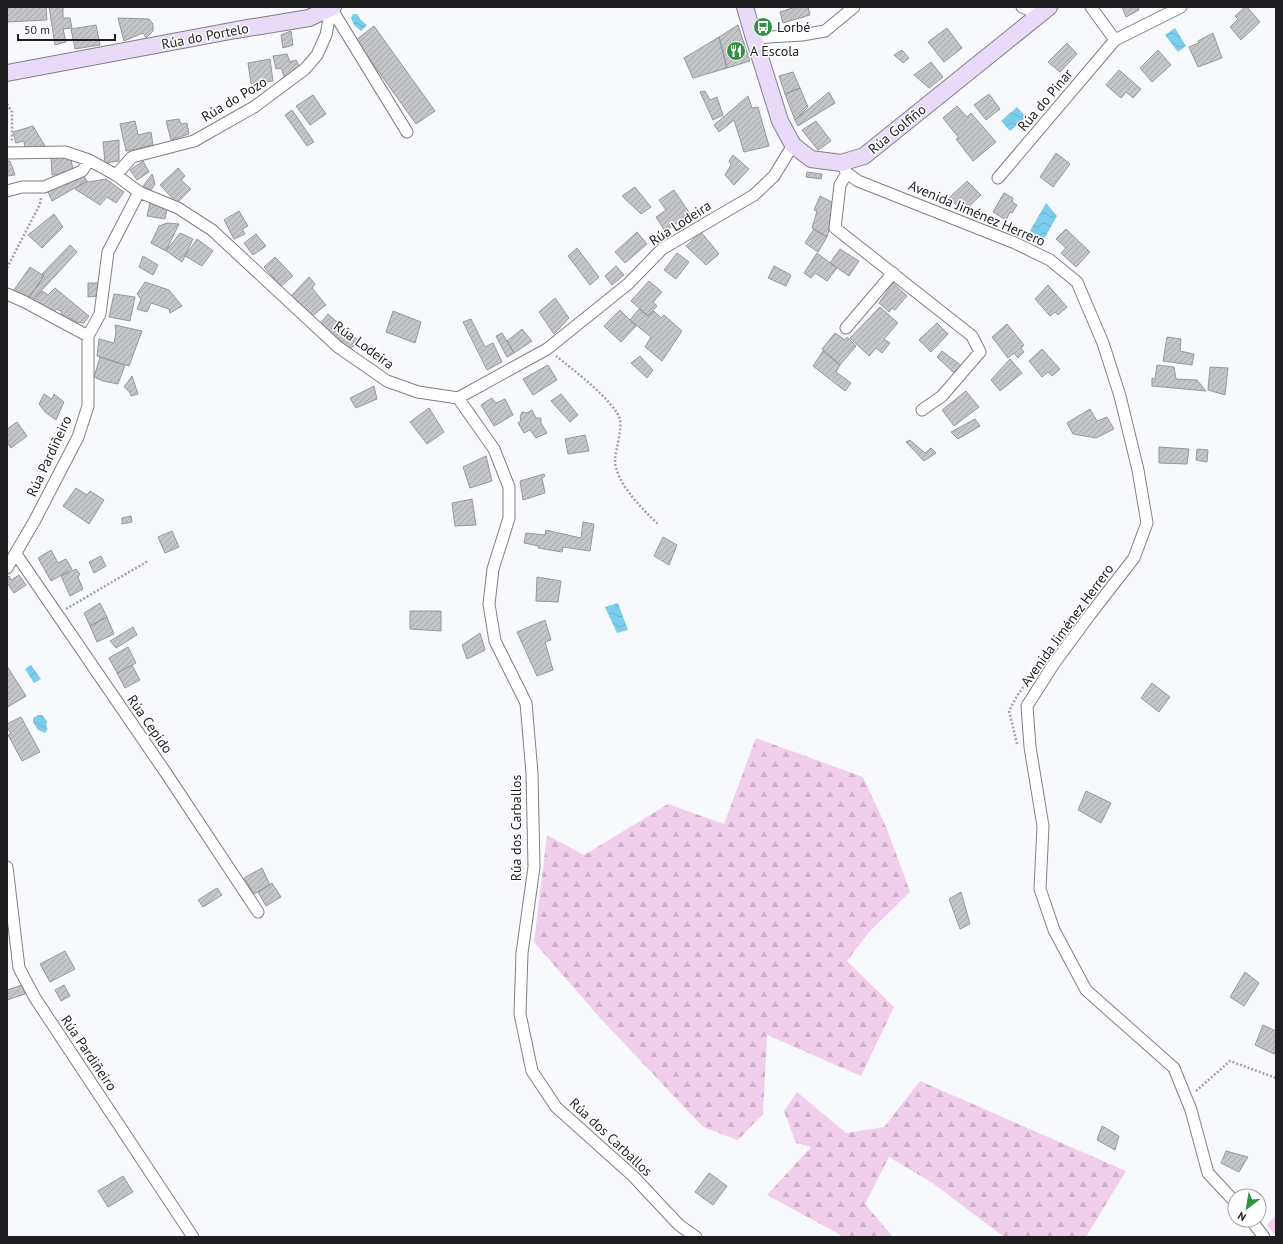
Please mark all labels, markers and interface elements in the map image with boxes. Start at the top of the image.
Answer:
scale bar [18,16,115,42]
bus stop icon: Lorbé [752,16,774,38]
place label: Lorbé [777,18,810,36]
street label: Rúa do Portelo [160,19,250,53]
text: 50 m [24,22,50,37]
restaurant icon: A Escola [725,40,747,62]
place label: A Escola [750,42,799,60]
street label: Rúa do Pinar [1014,65,1077,135]
street label: Rúa do Pozo [198,72,270,126]
street label: Rúa Golfiño [864,100,930,158]
street label: Avenida Jiménez Herrero [906,176,1048,250]
street label: Rúa Lodeira [646,196,714,250]
street label: Rúa Lodeira [330,317,398,373]
street label: Rúa Pardiñeiro [22,413,76,499]
street label: Avenida Jiménez Herrero [1017,560,1117,690]
street label: Rúa Cepido [123,691,177,757]
street label: Rúa dos Carballos [507,775,525,881]
street label: Rúa Pardiñeiro [57,1012,121,1094]
street label: Rúa dos Carballos [566,1094,656,1180]
north arrow [1227,1188,1267,1228]
text: N [1235,1209,1249,1224]

